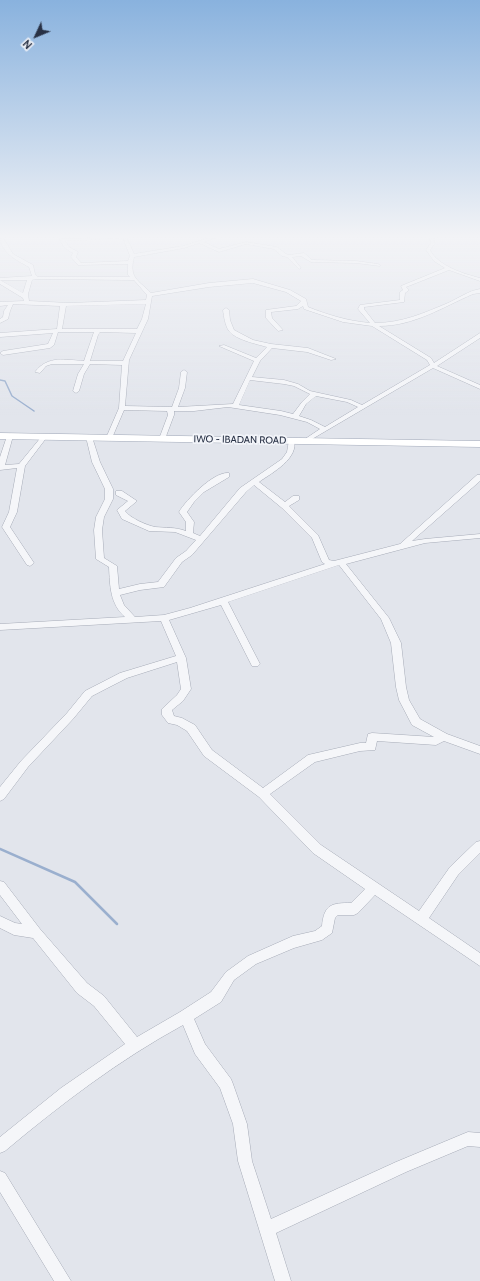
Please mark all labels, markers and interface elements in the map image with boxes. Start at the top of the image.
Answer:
north arrow [16,16,56,56]
text: N [20,37,35,52]
street label: IWO - IBADAN ROAD [194,433,286,447]

